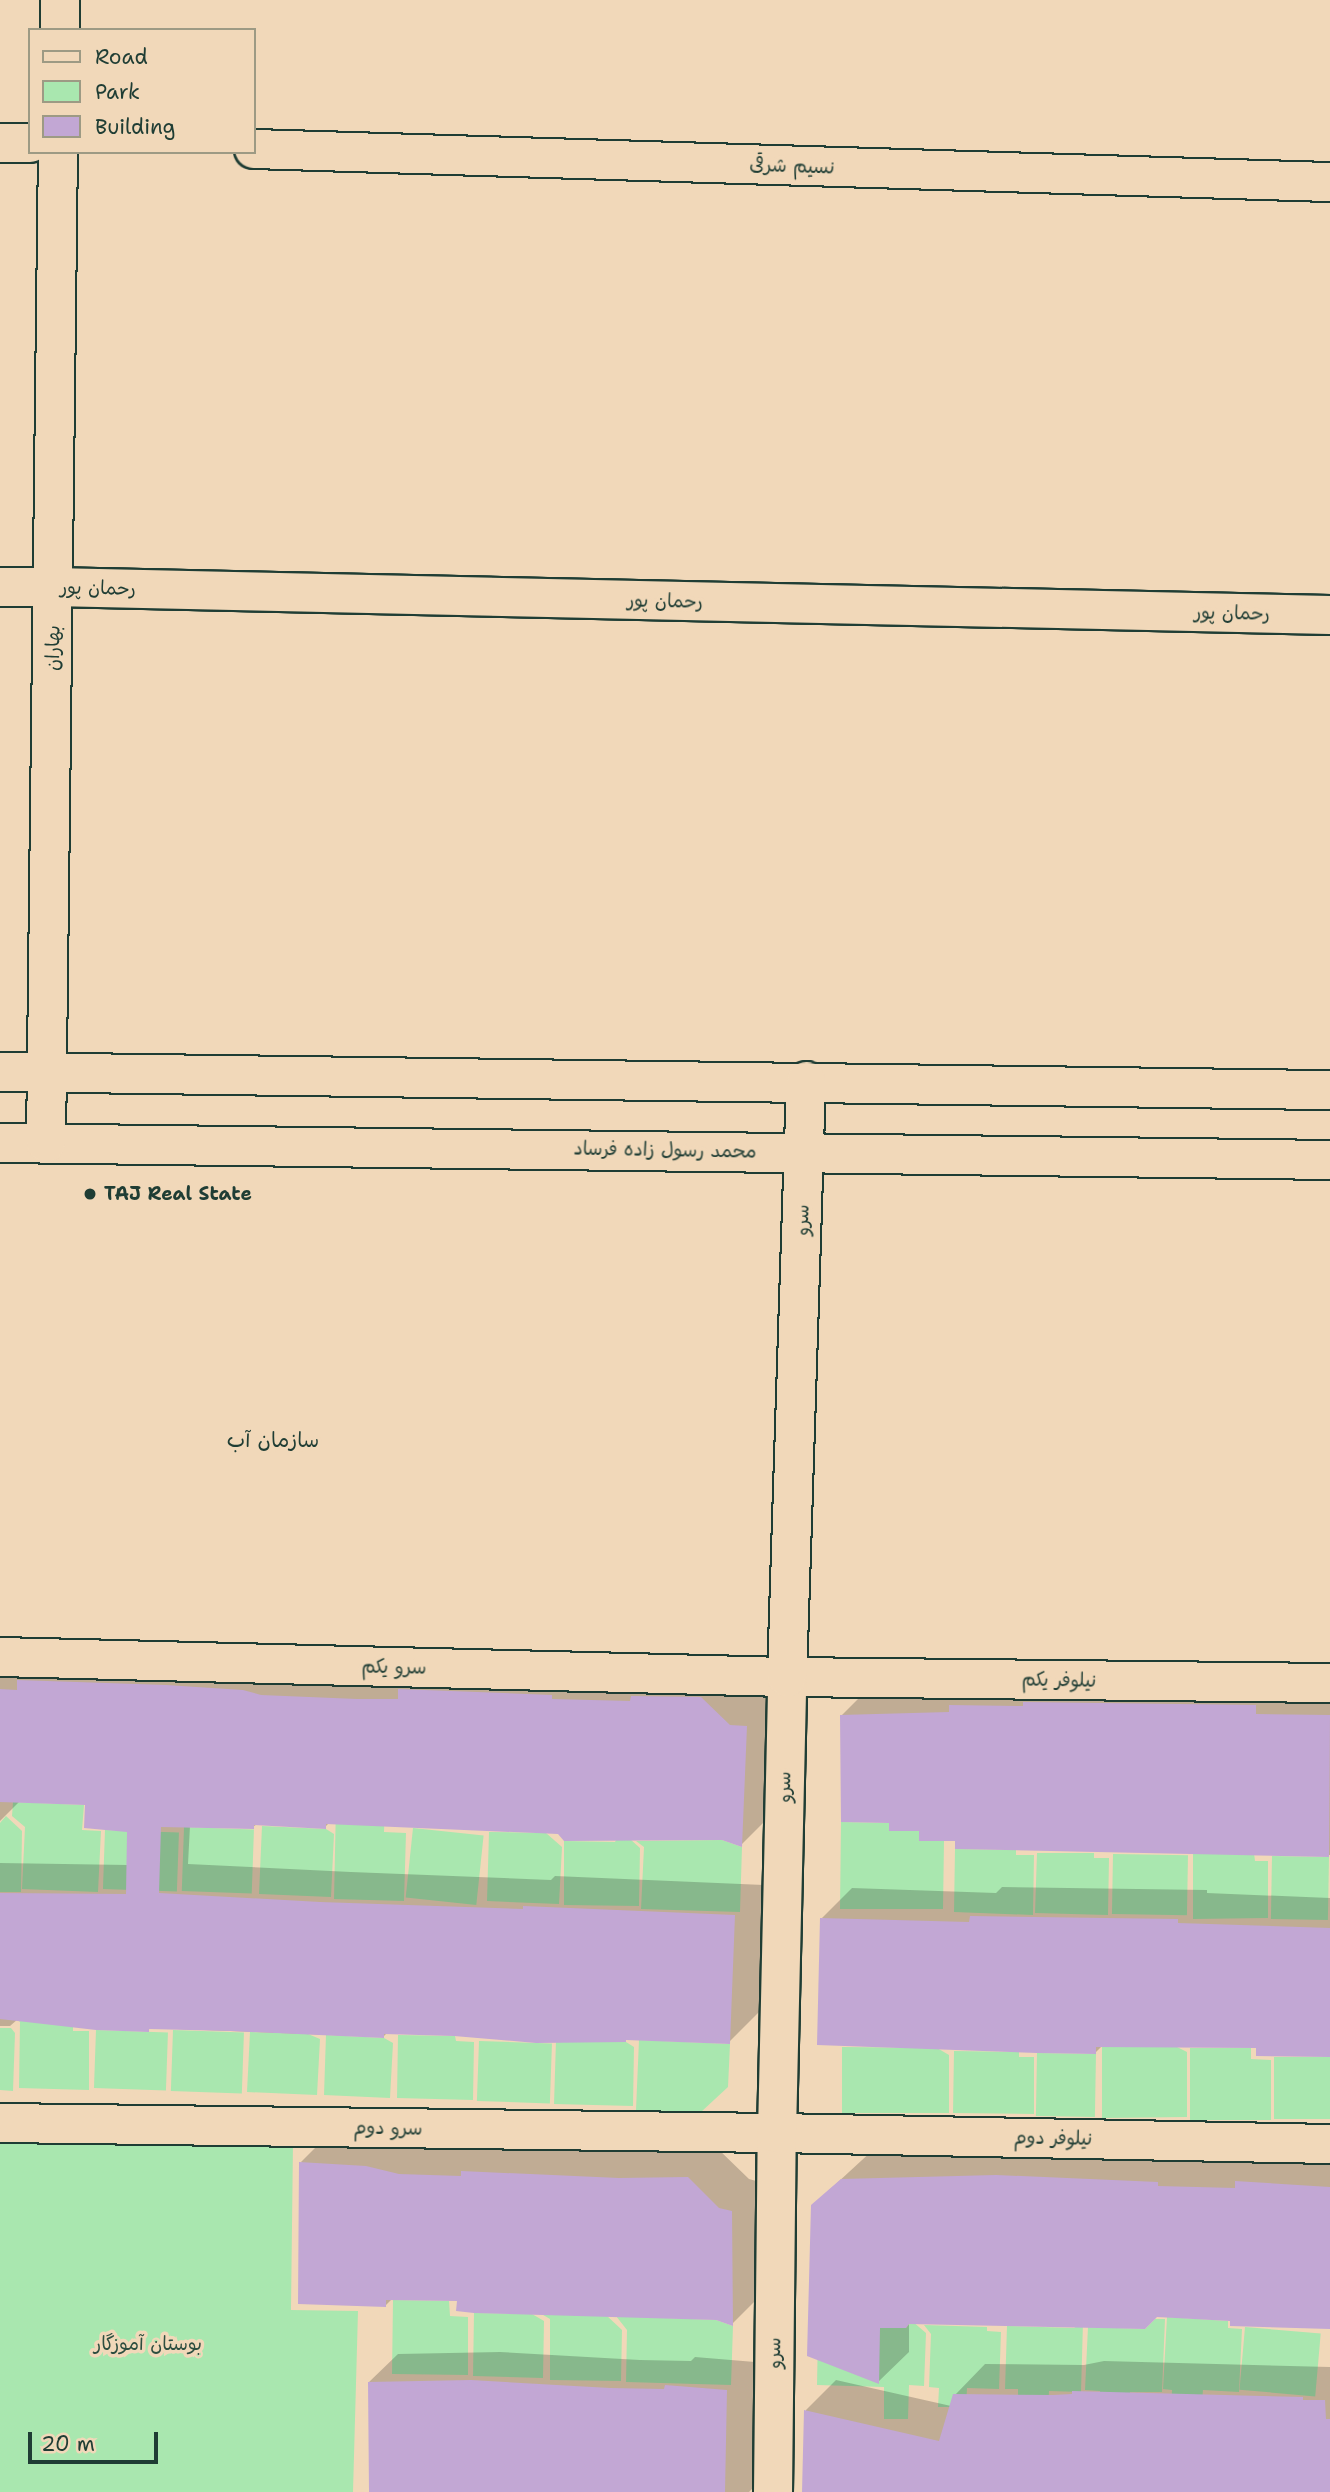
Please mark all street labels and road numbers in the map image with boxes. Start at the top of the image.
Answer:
street label: نسیم شرقی [749,153,835,179]
street label: رحمان پور [60,576,136,600]
street label: رحمان پور [627,589,703,613]
street label: رحمان پور [1194,601,1270,625]
street label: بهاران [41,625,65,671]
street label: محمد رسول زاده فرساد [573,1137,757,1163]
street label: سرو [790,1204,814,1236]
street label: سرو یکم [361,1655,427,1679]
street label: نیلوفر یکم [1022,1668,1096,1692]
street label: سرو [772,1771,796,1803]
street label: سرو دوم [353,2116,423,2140]
street label: نیلوفر دوم [1014,2126,1092,2150]
street label: سرو [762,2337,786,2369]

